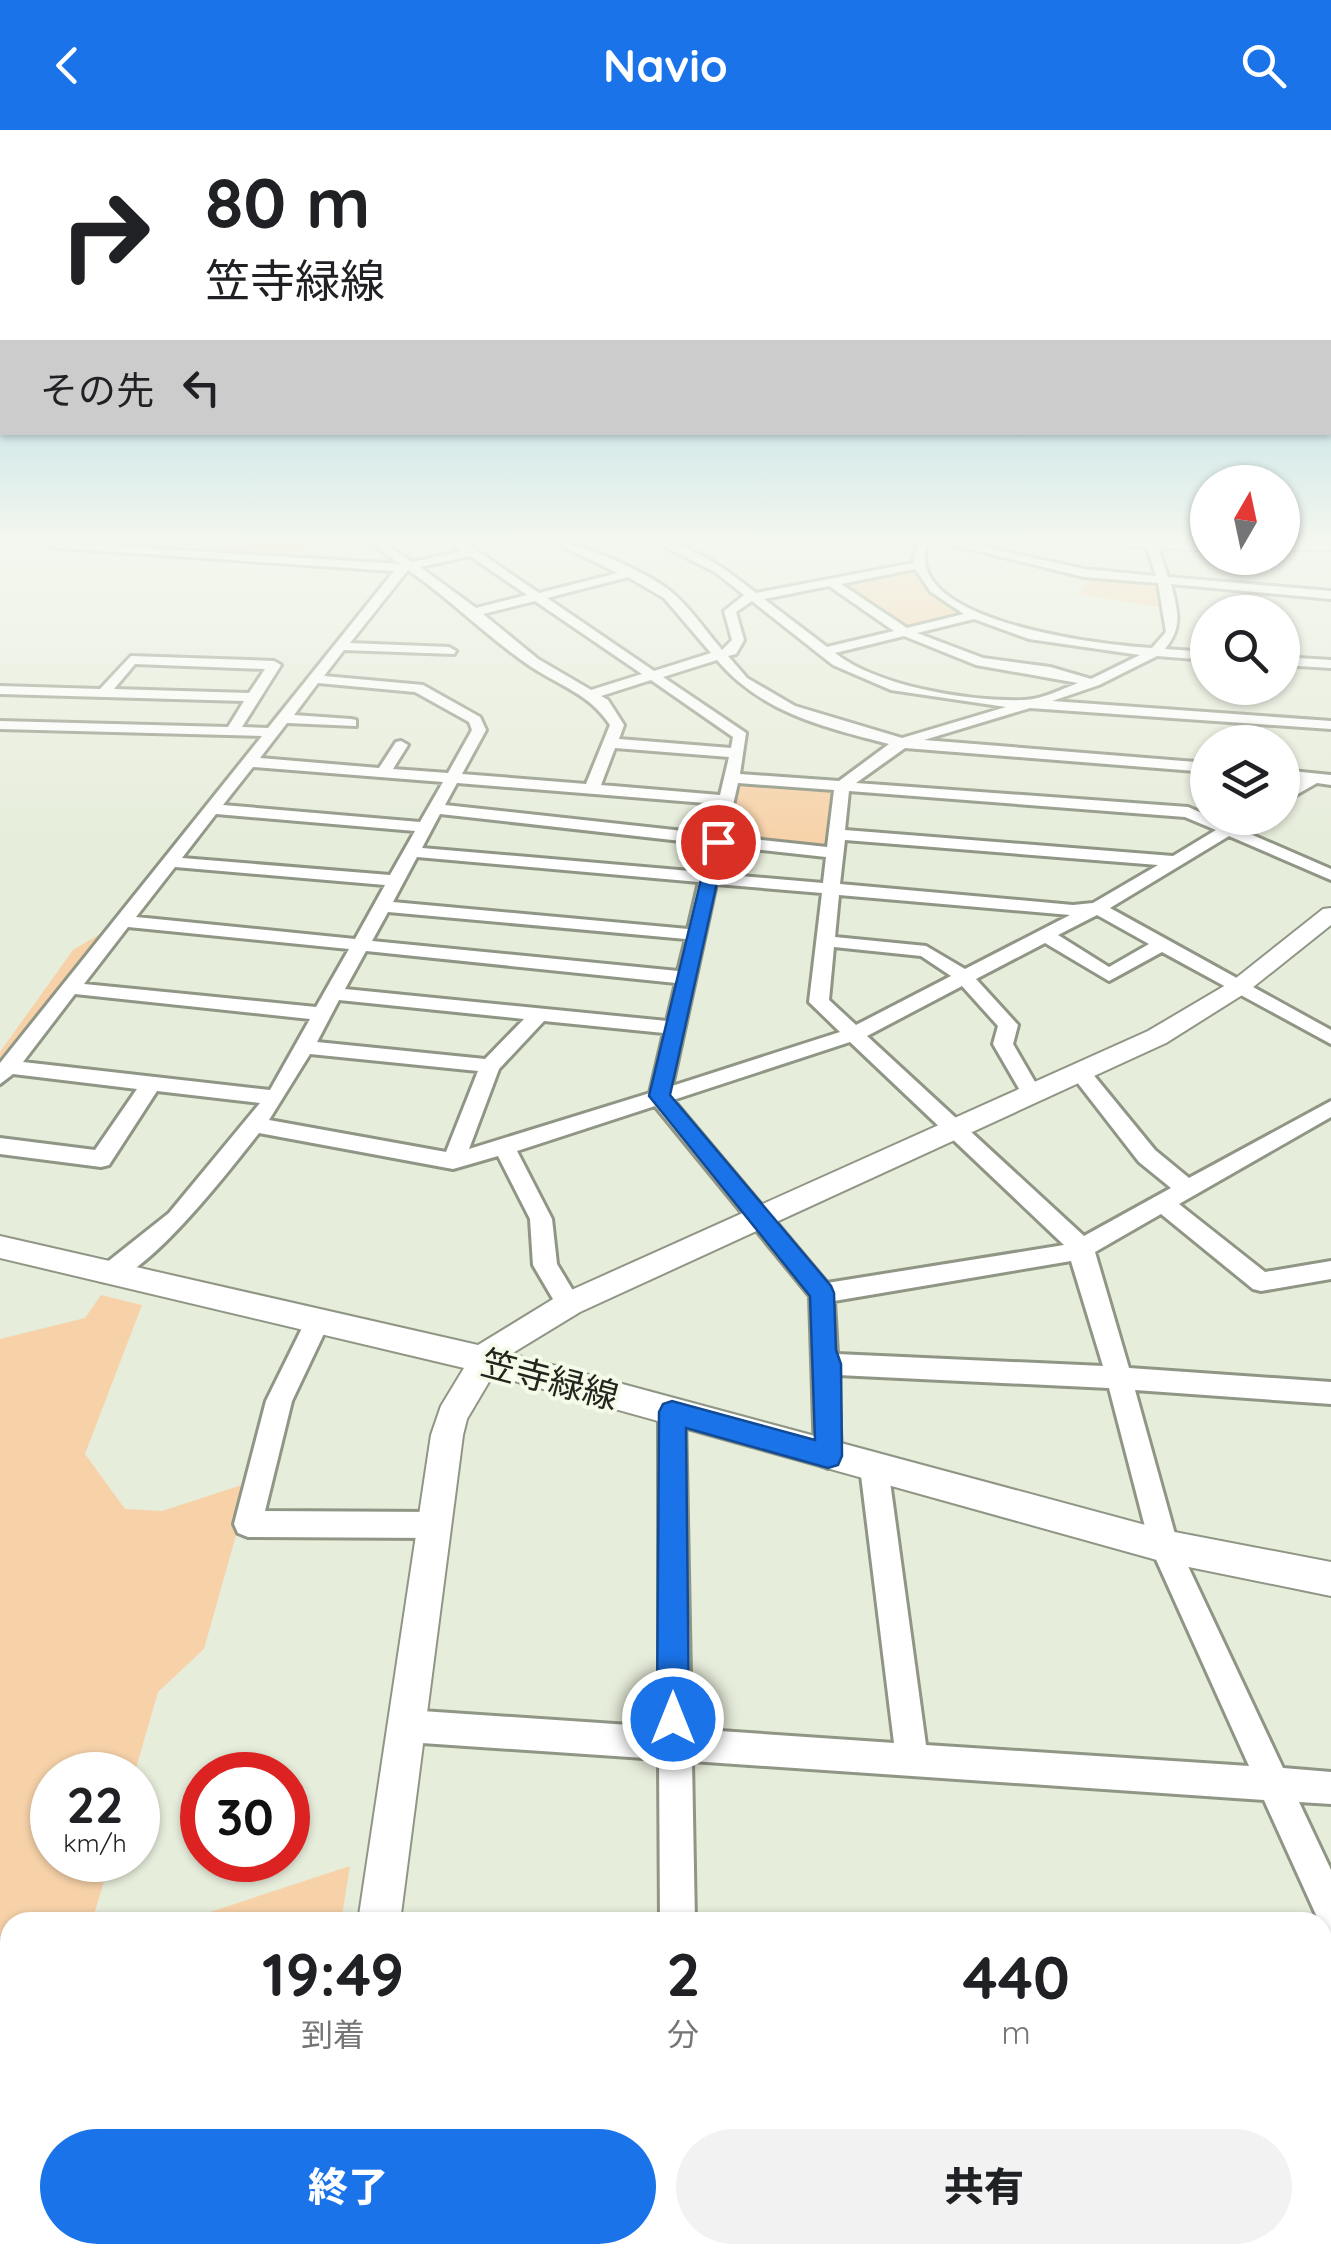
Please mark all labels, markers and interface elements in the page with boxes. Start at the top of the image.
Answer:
text: Navio [603,37,728,93]
icon: back [40,38,95,93]
icon: search [1236,38,1291,93]
text: 80 m [205,158,370,246]
icon: right [40,170,170,300]
text: 笠寺緑線 [205,252,385,308]
icon: left [174,360,229,415]
text: その先 [40,366,154,414]
north arrow [1190,465,1300,575]
map controls [1190,465,1300,835]
button: search [1190,595,1300,705]
button: layers [1190,725,1300,835]
pin [676,800,761,885]
icon: arrive [691,815,746,870]
street label: 笠寺緑線 [477,1340,623,1418]
position arrow [621,1667,725,1771]
speed limit sign: 30 [180,1752,310,1882]
text: 22 [67,1773,123,1836]
text: km/h [63,1827,127,1858]
text: 19:49 [262,1936,404,2011]
text: 2 [666,1936,700,2011]
text: 440 [962,1939,1070,2014]
text: m [1002,2012,1031,2052]
text: 到着 [301,2014,365,2054]
text: 分 [667,2014,699,2054]
button: 終了 [40,2129,656,2244]
button: 共有 [676,2129,1292,2244]

